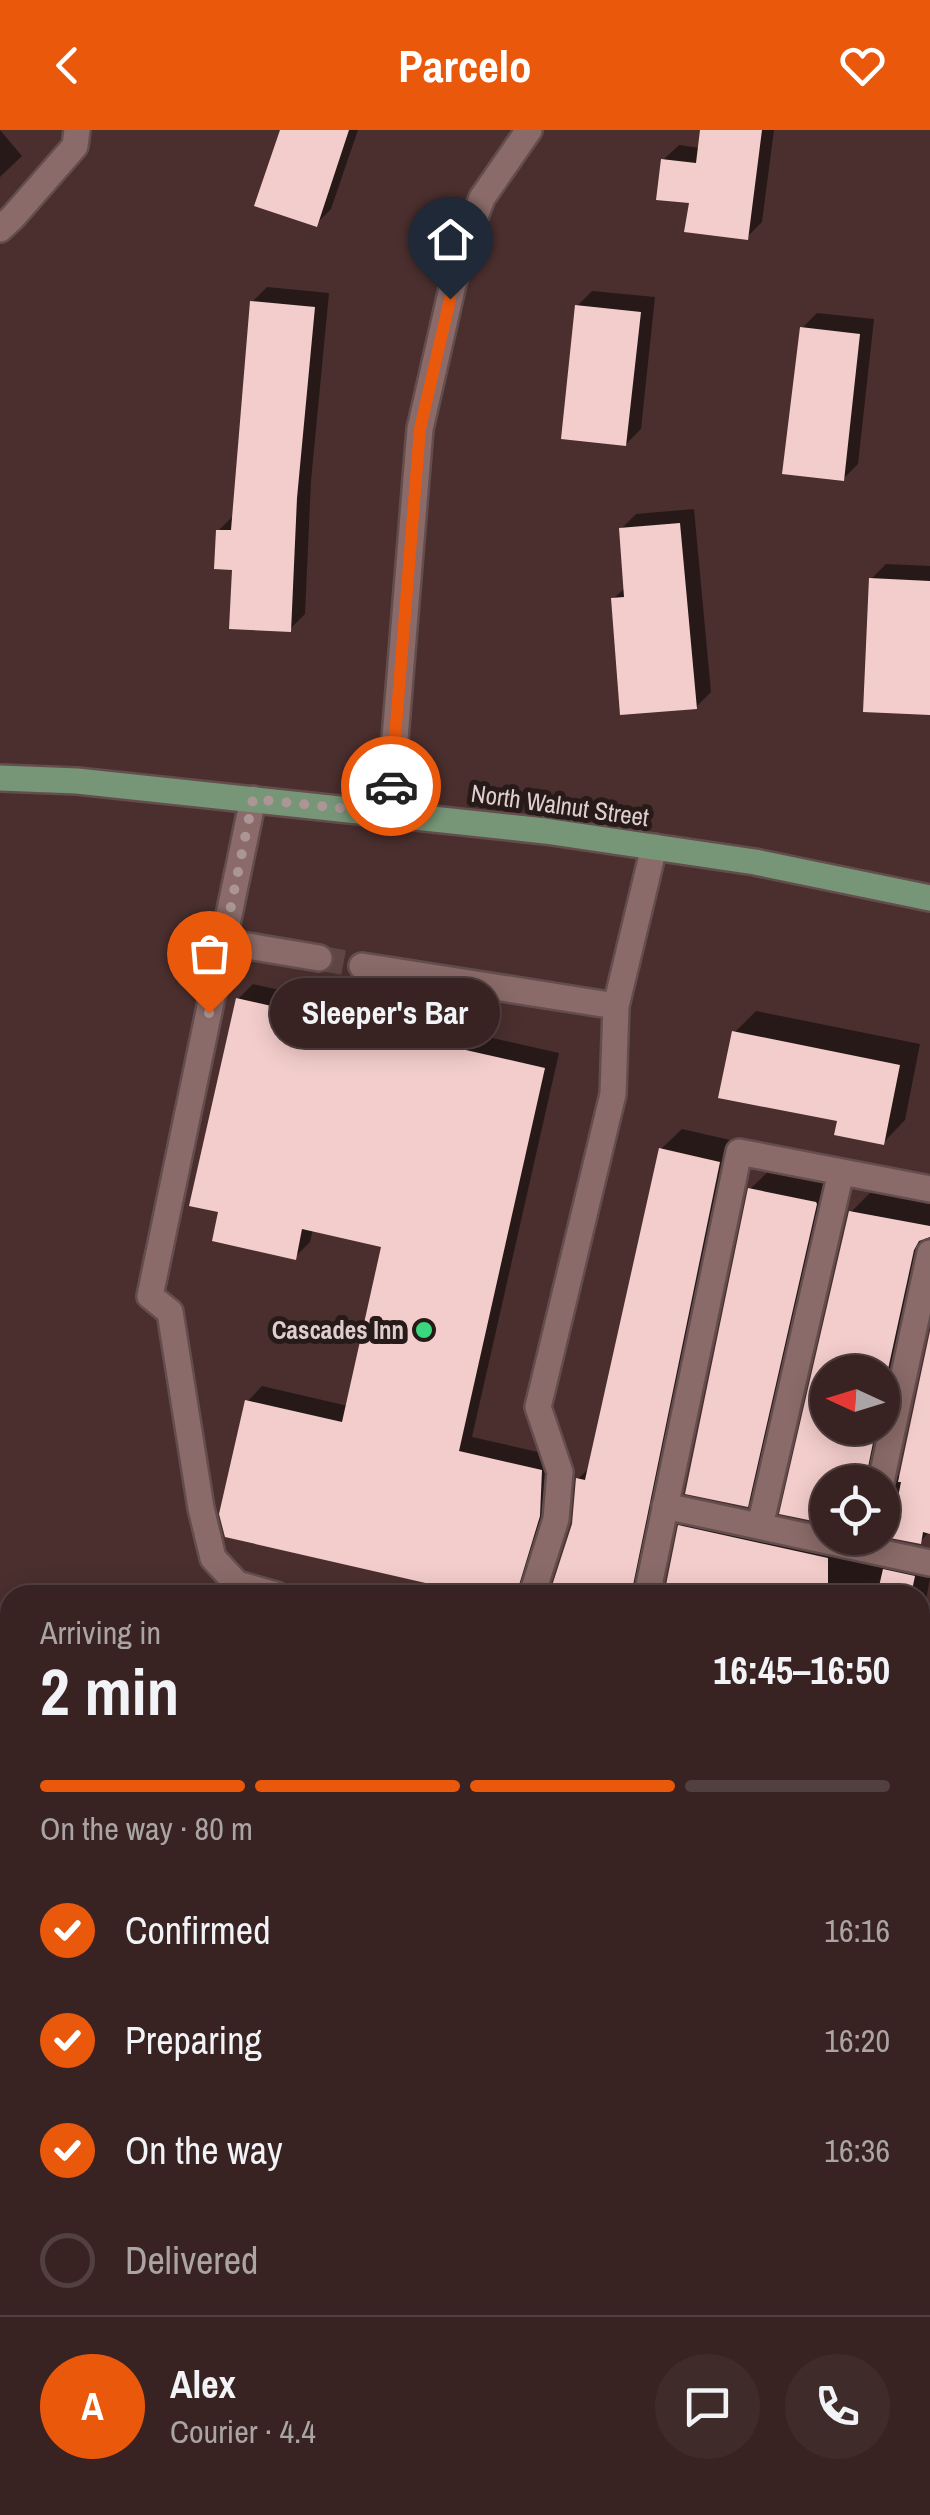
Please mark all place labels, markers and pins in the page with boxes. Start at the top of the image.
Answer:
pin [408,197,493,300]
pin [167,911,252,1014]
callout: Sleeper's Bar [269,978,499,1048]
place label: Cascades Inn [272,1313,404,1347]
marker: Cascades Inn [413,1319,435,1341]

